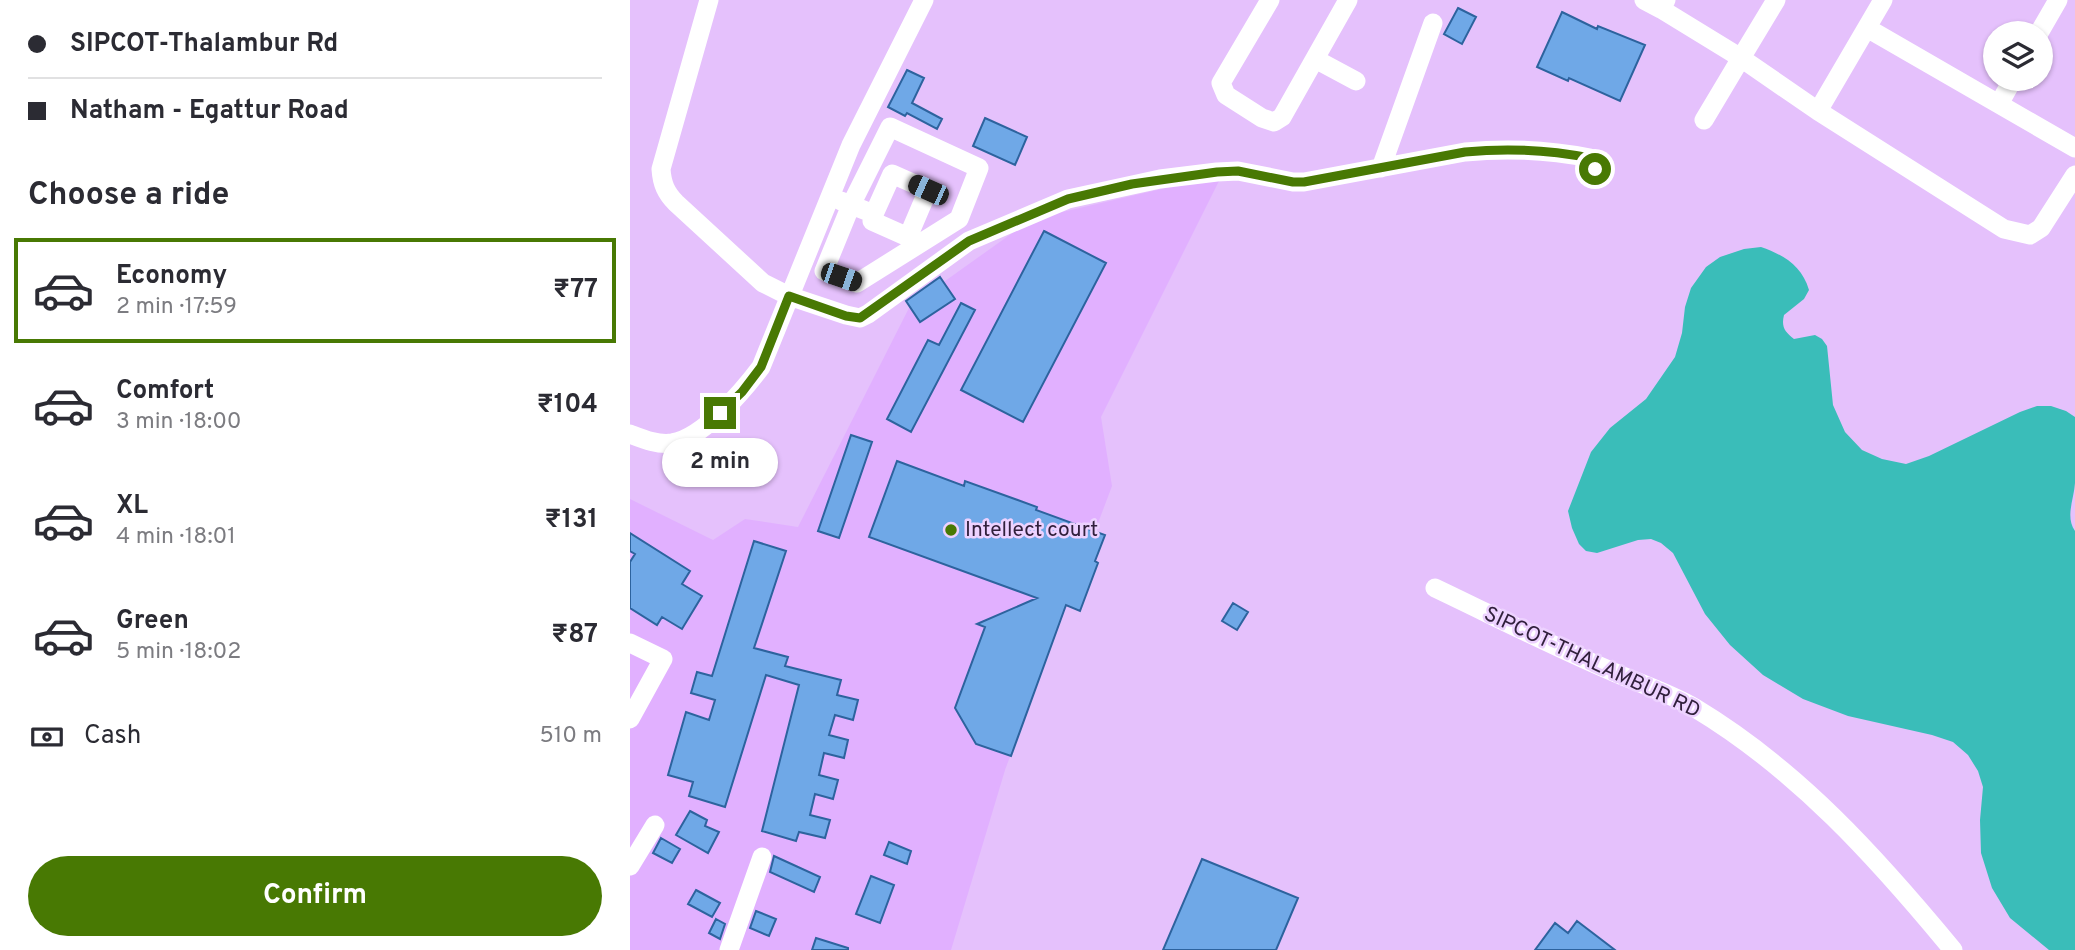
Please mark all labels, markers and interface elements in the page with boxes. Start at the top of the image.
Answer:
map controls [1983,21,2053,91]
button: layers [1983,21,2053,91]
text: SIPCOT-Thalambur Rd [70,28,338,61]
text: Natham - Egattur Road [70,95,349,128]
route start [1579,153,1611,185]
car [905,172,952,208]
text: Choose a ride [28,176,229,216]
icon: car [32,259,95,322]
text: Economy [116,260,227,293]
car [818,260,865,294]
text: ₹77 [553,274,598,307]
text: 2 min · 17:59 [116,293,237,322]
icon: car [32,374,95,437]
text: Comfort [116,375,214,408]
text: ₹104 [537,389,598,422]
route end [704,397,736,429]
text: 3 min · 18:00 [116,408,242,437]
callout: 2 min [662,438,778,486]
text: 2 min [690,448,750,477]
icon: car [32,489,95,552]
text: XL [116,490,148,523]
text: ₹131 [545,504,598,537]
place label: Intellect court [965,517,1098,544]
marker: Intellect court [943,522,959,538]
text: 4 min · 18:01 [116,523,236,552]
street label: SIPCOT-THALAMBUR RD [1479,601,1705,725]
icon: car [32,604,95,667]
text: Green [116,605,189,638]
text: ₹87 [551,619,598,652]
text: 5 min · 18:02 [116,638,241,667]
icon: cash [28,718,66,756]
text: Cash [84,720,141,753]
text: 510 m [539,722,602,751]
button: Confirm [28,856,602,936]

